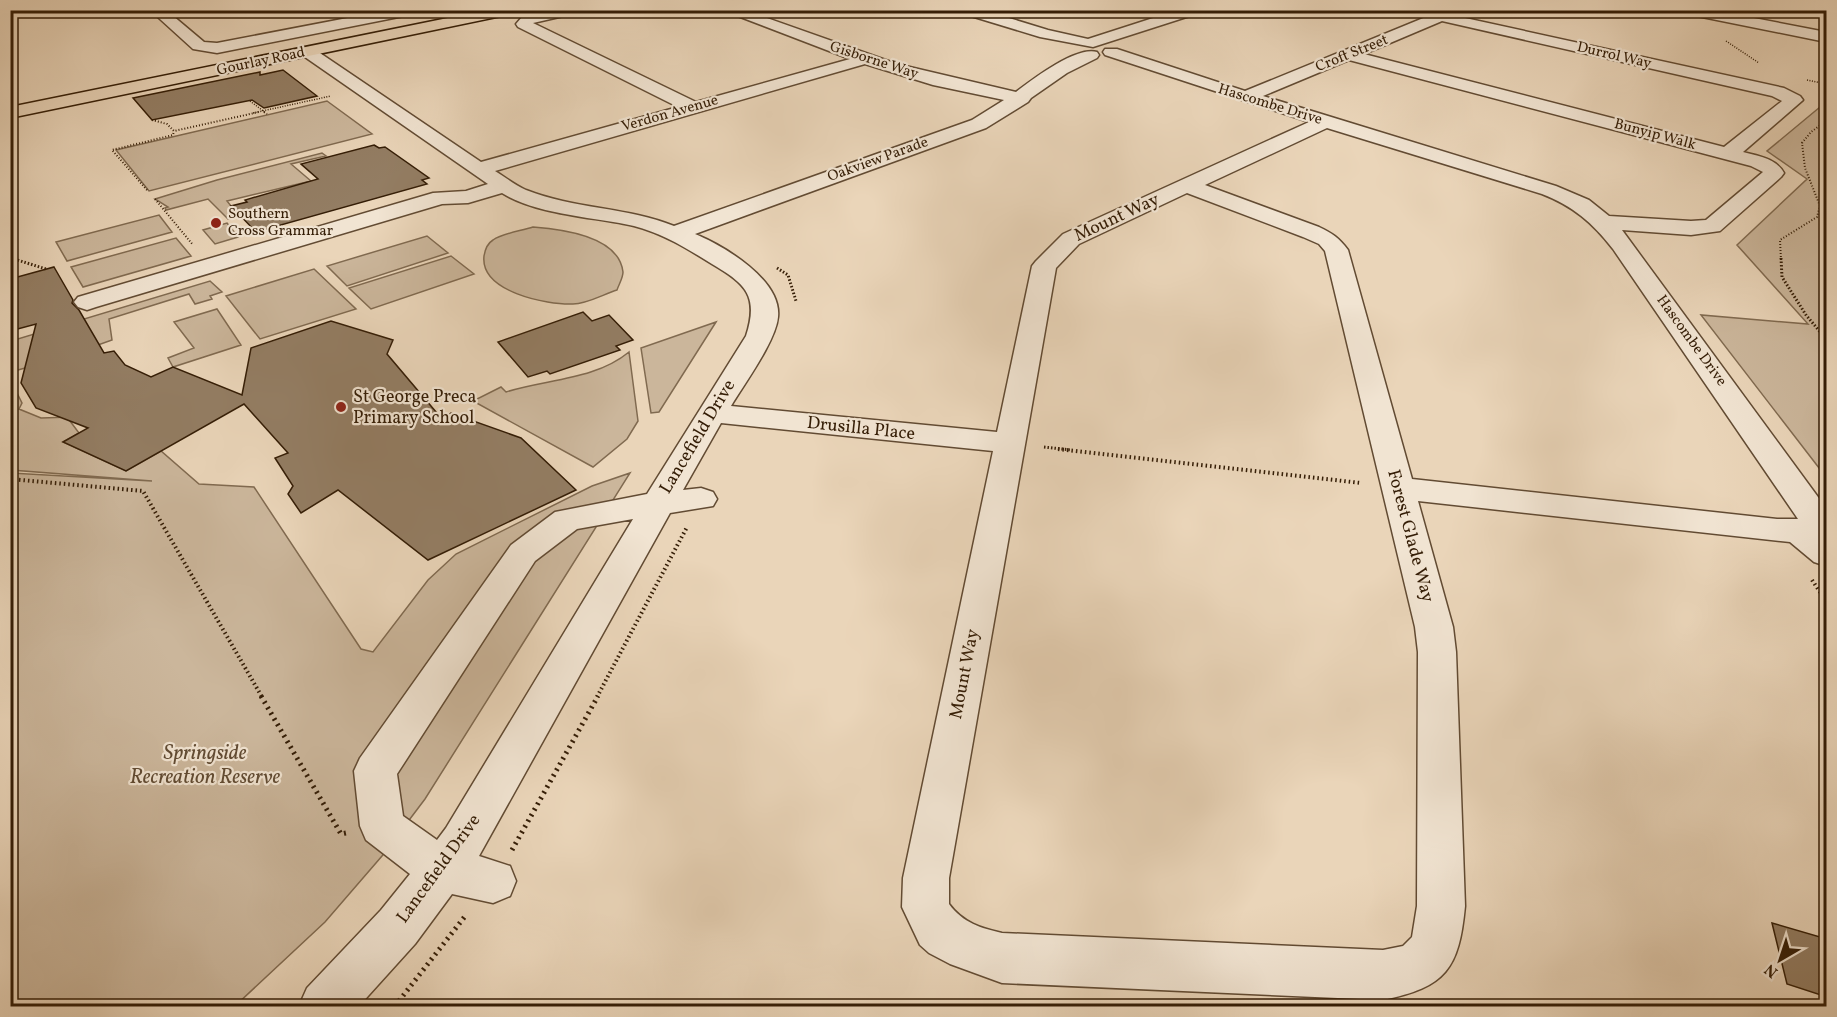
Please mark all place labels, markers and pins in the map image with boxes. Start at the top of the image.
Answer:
place label: Southern Cross Grammar [228,204,333,242]
marker: Southern Cross Grammar [209,216,223,230]
place label: St George Preca Primary School [353,385,477,431]
marker: St George Preca Primary School [334,400,348,414]

